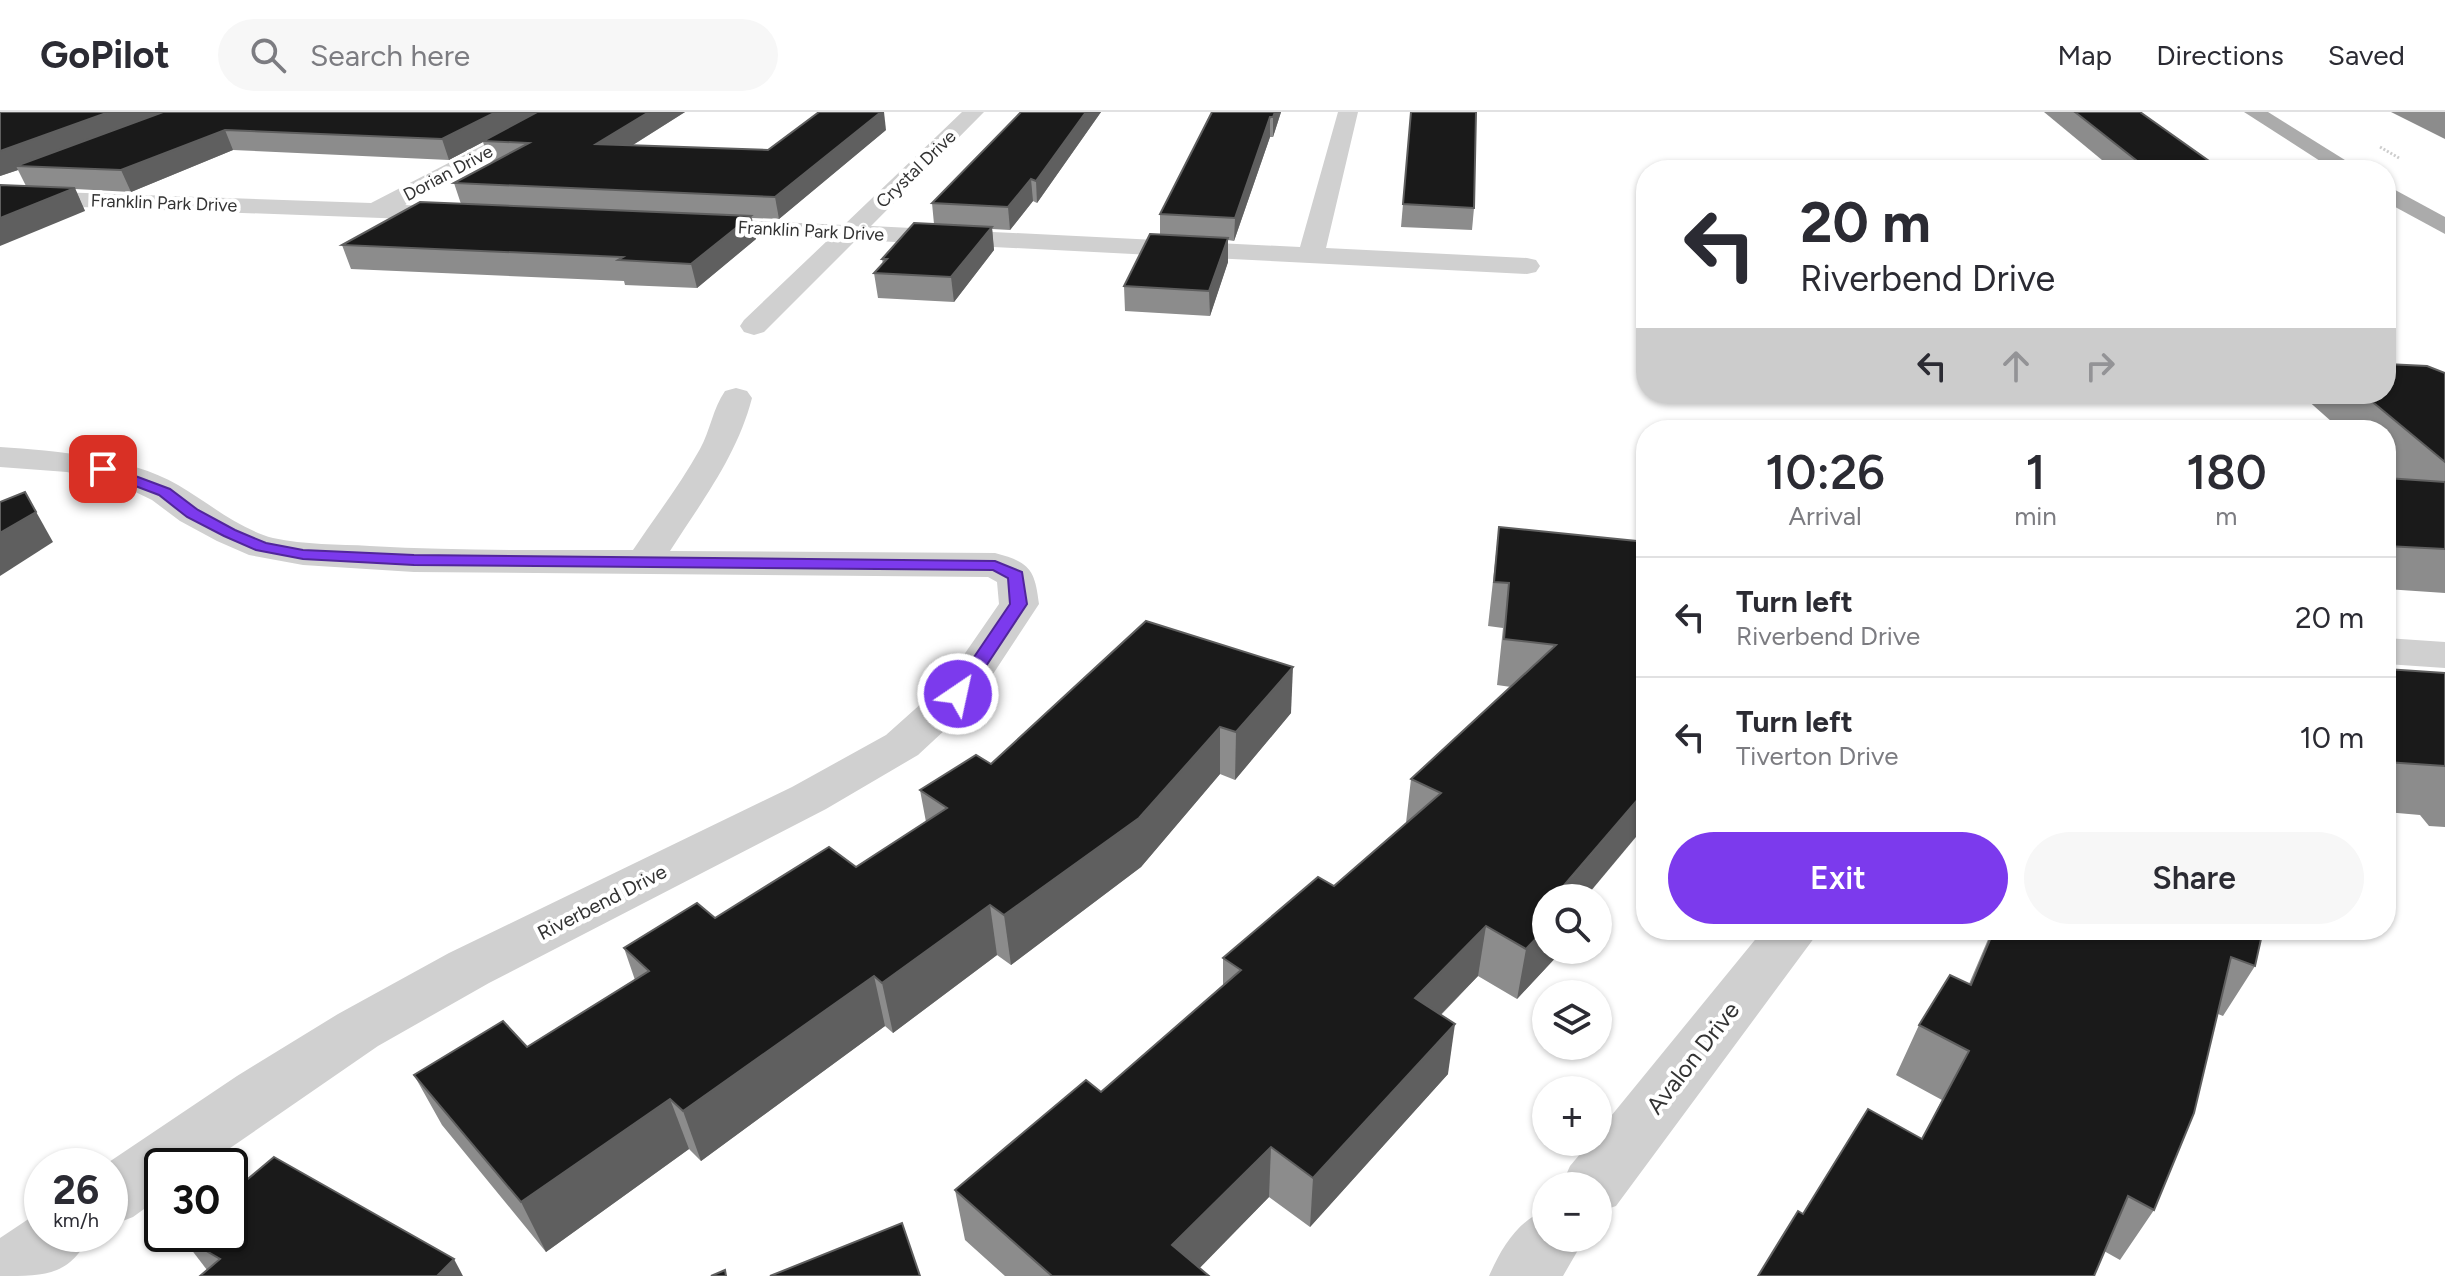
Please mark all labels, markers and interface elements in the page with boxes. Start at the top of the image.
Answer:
search box [218,19,778,91]
text: GoPilot [40,32,170,78]
icon: search [246,33,290,77]
text: Search here [310,37,470,74]
text: Map [2058,38,2112,72]
text: Directions [2156,38,2284,72]
text: Saved [2328,38,2405,72]
street label: Crystal Drive [871,125,961,213]
street label: Dorian Drive [399,140,497,206]
street label: Franklin Park Drive [90,189,238,217]
text: 20 m [1800,189,1931,256]
icon: left [1668,192,1772,296]
street label: Franklin Park Drive [737,216,885,246]
text: Riverbend Drive [1800,257,2055,300]
icon: left [1910,344,1954,388]
icon: ahead [1994,344,2038,388]
icon: right [2078,344,2122,388]
pin [69,435,137,503]
text: 10:26 [1765,443,1885,501]
text: 1 [2025,443,2046,501]
text: 180 [2186,443,2267,501]
icon: arrive [81,447,125,491]
text: Arrival [1788,500,1862,532]
text: min [2014,500,2057,532]
text: m [2215,500,2238,532]
text: Turn left [1736,583,1853,620]
icon: left [1668,595,1712,639]
text: 20 m [2295,599,2364,636]
text: Riverbend Drive [1736,620,1920,652]
position arrow [916,652,1000,736]
text: Turn left [1736,703,1853,740]
icon: left [1668,715,1712,759]
text: 10 m [2299,719,2364,756]
text: Tiverton Drive [1736,740,1898,772]
button: Exit [1668,832,2008,924]
button: Share [2024,832,2364,924]
street label: Riverbend Drive [533,859,671,945]
map controls [1532,884,1612,1252]
button: search [1532,884,1612,964]
button: layers [1532,980,1612,1060]
street label: Avalon Drive [1640,996,1745,1120]
button: + [1532,1076,1612,1156]
speed limit sign: 30 [144,1148,248,1252]
text: 26 [53,1166,99,1214]
button: − [1532,1172,1612,1252]
text: km/h [53,1208,99,1232]

